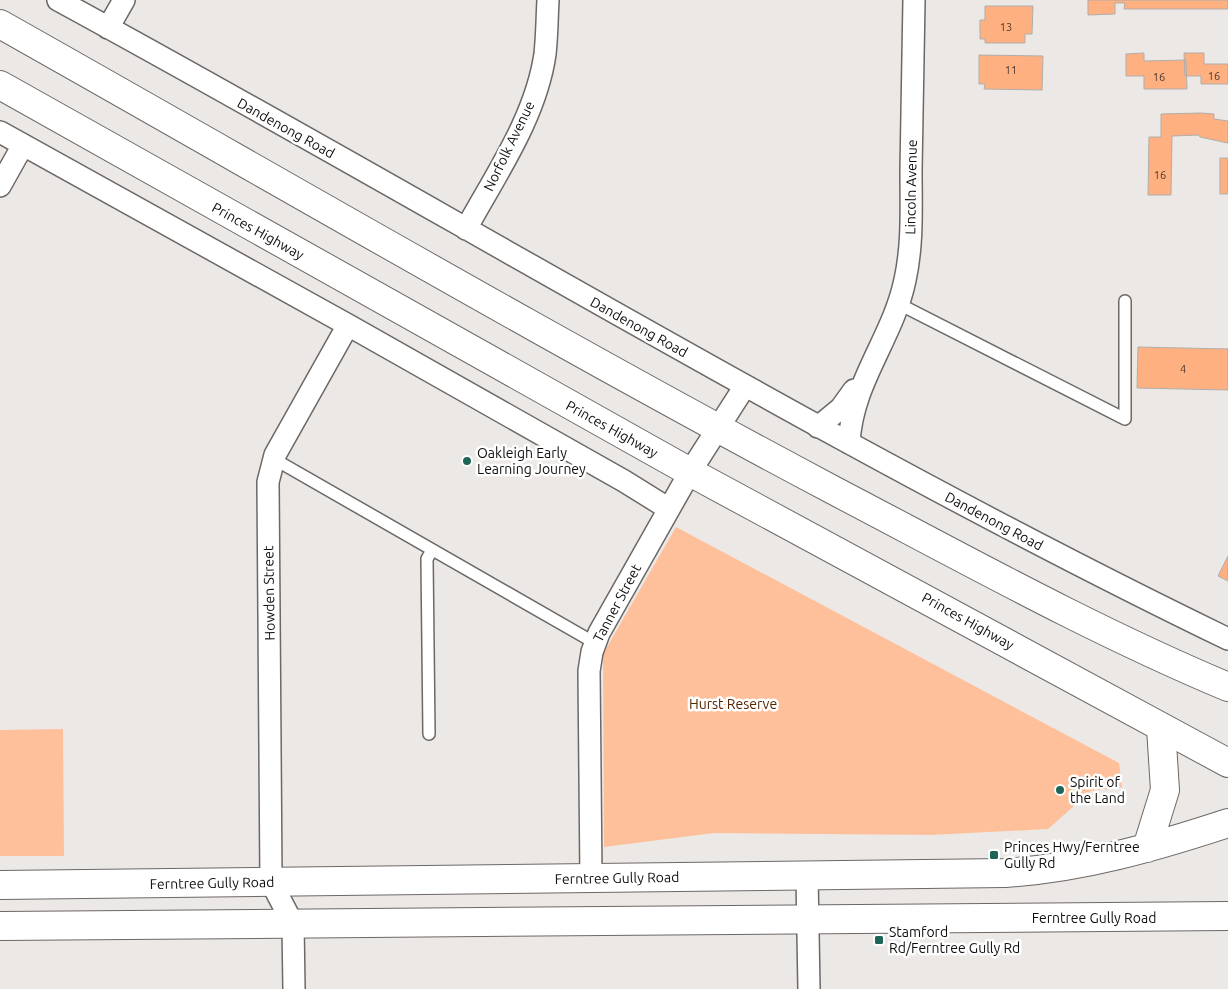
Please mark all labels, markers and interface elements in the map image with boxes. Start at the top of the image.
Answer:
house number: 13 [1000,21,1012,33]
house number: 11 [1005,64,1017,76]
house number: 16 [1208,70,1220,82]
house number: 16 [1153,71,1165,83]
street label: Dandenong Road [235,95,337,161]
street label: Norfolk Avenue [480,98,538,194]
street label: Lincoln Avenue [902,139,920,235]
house number: 16 [1154,169,1166,181]
street label: Princes Highway [209,199,307,263]
street label: Dandenong Road [588,294,690,360]
house number: 4 [1180,363,1186,375]
street label: Princes Highway [563,397,661,461]
place label: Oakleigh Early Learning Journey [477,445,586,477]
marker: Oakleigh Early Learning Journey [461,455,473,467]
street label: Dandenong Road [942,488,1046,554]
street label: Howden Street [260,545,278,641]
street label: Tanner Street [590,561,644,645]
street label: Princes Highway [919,589,1017,653]
park label: Hurst Reserve [689,696,777,712]
place label: Spirit of the Land [1070,774,1125,806]
marker: Spirit of the Land [1054,784,1066,796]
place label: Princes Hwy/Ferntree Gully Rd [1004,839,1140,871]
marker: Princes Hwy/Ferntree Gully Rd [988,849,1000,861]
street label: Ferntree Gully Road [555,869,679,887]
street label: Ferntree Gully Road [150,874,274,892]
street label: Ferntree Gully Road [1032,910,1156,926]
place label: Stamford Rd/Ferntree Gully Rd [889,924,1020,956]
marker: Stamford Rd/Ferntree Gully Rd [873,934,885,946]

